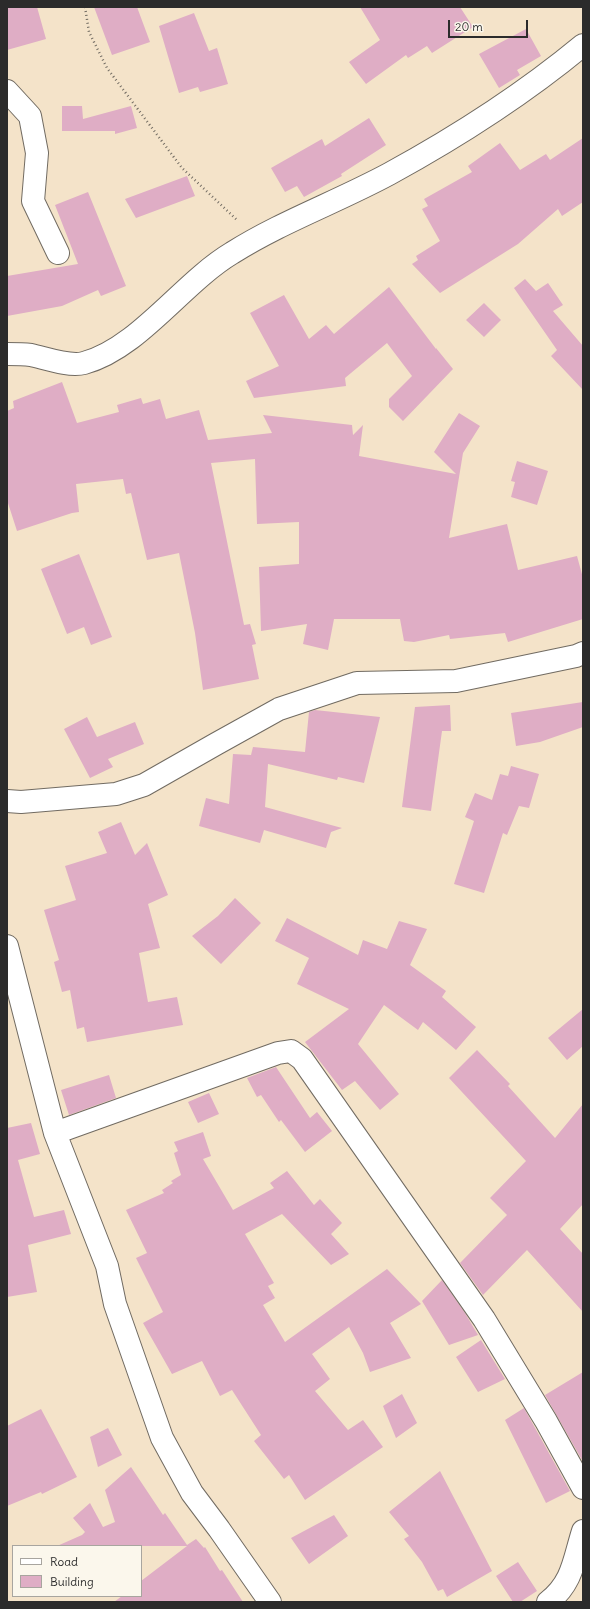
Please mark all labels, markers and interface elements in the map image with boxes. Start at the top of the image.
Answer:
scale bar [450,12,530,38]
text: 20 m [455,19,483,34]
legend [12,1545,142,1597]
text: Road [50,1554,78,1569]
text: Building [50,1574,94,1589]

